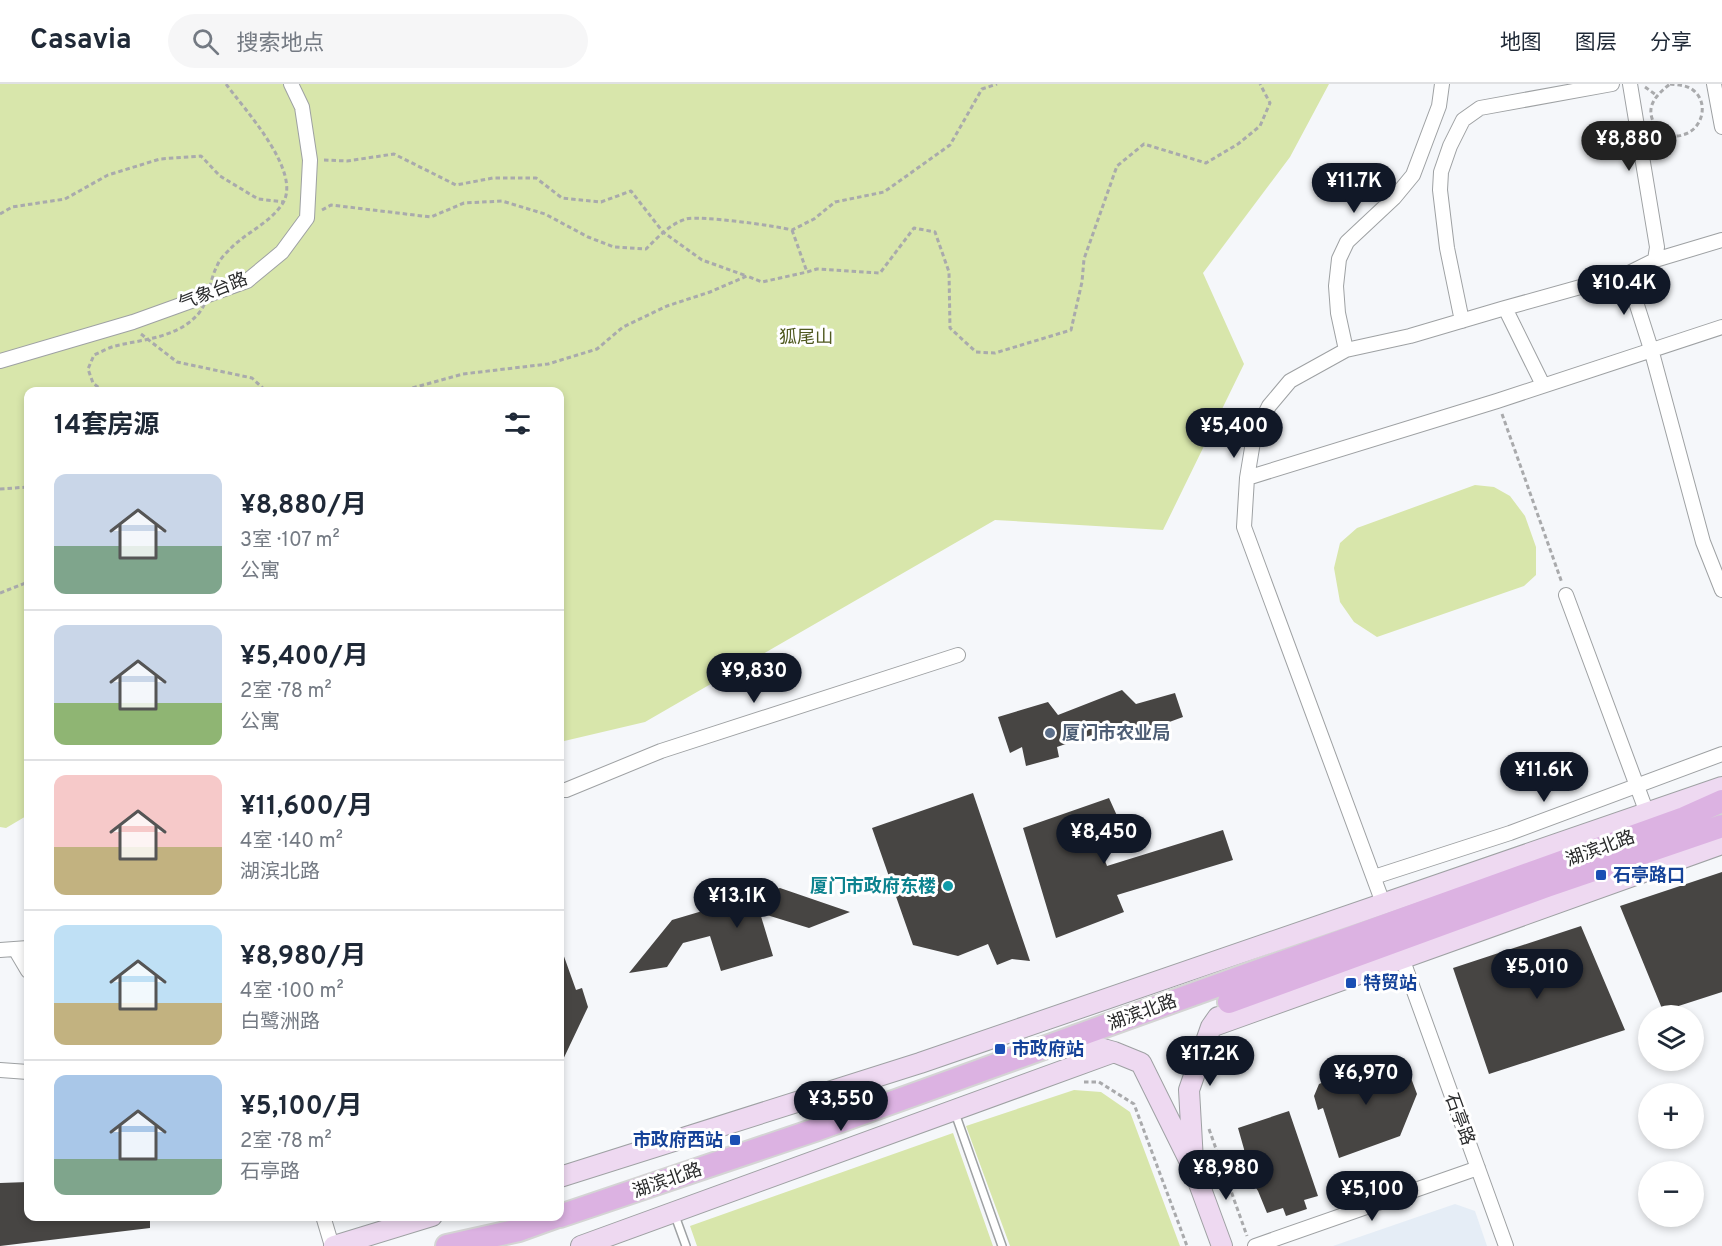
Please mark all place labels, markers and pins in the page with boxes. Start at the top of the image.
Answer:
pin: ¥8,880 [1580,121,1678,172]
pin: ¥11.7K [1305,163,1403,214]
pin: ¥10.4K [1575,265,1673,316]
pin: ¥5,400 [1185,408,1283,459]
pin: ¥9,830 [705,653,803,704]
place label: 厦门市农业局 [1062,723,1170,746]
marker: 厦门市农业局 [1043,726,1057,740]
pin: ¥11.6K [1495,752,1593,803]
pin: ¥8,450 [1055,814,1153,865]
place label: 石亭路口 [1613,865,1685,888]
marker: 石亭路口 [1594,868,1608,882]
place label: 厦门市政府东楼 [810,875,936,899]
pin: ¥13.1K [688,878,786,929]
marker: 厦门市政府东楼 [941,879,955,893]
pin: ¥5,010 [1488,949,1586,1000]
place label: 特贸站 [1363,973,1417,996]
marker: 特贸站 [1344,976,1358,990]
pin: ¥17.2K [1161,1036,1259,1087]
place label: 市政府站 [1012,1038,1084,1062]
marker: 市政府站 [993,1042,1007,1056]
pin: ¥6,970 [1317,1055,1415,1106]
pin: ¥3,550 [792,1081,890,1132]
place label: 市政府西站 [633,1129,723,1153]
marker: 市政府西站 [728,1133,742,1147]
pin: ¥8,980 [1177,1150,1275,1201]
pin: ¥5,100 [1323,1171,1421,1222]

